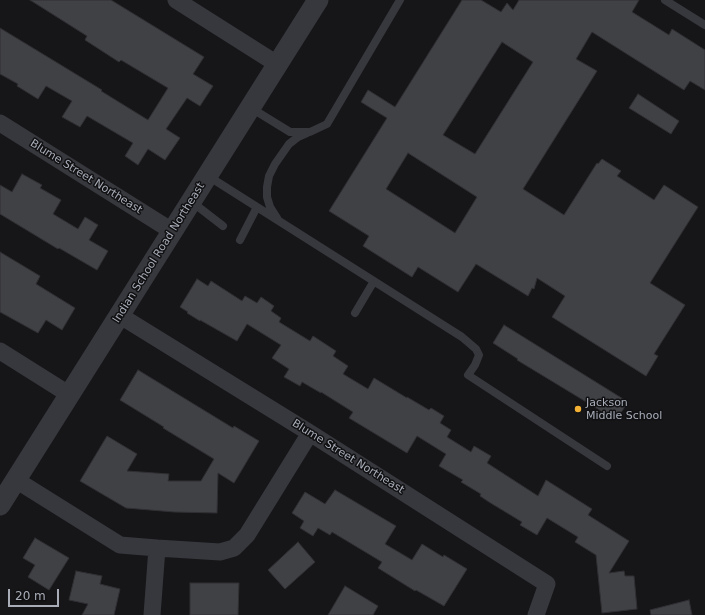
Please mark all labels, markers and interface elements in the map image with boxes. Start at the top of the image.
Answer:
street label: Blume Street Northeast [27,137,145,217]
street label: Indian School Road Northeast [110,180,208,326]
place label: Jackson Middle School [586,396,662,422]
marker: Jackson Middle School [573,404,583,414]
street label: Blume Street Northeast [289,417,407,497]
scale bar [10,581,61,607]
text: 20 m [15,589,46,603]

